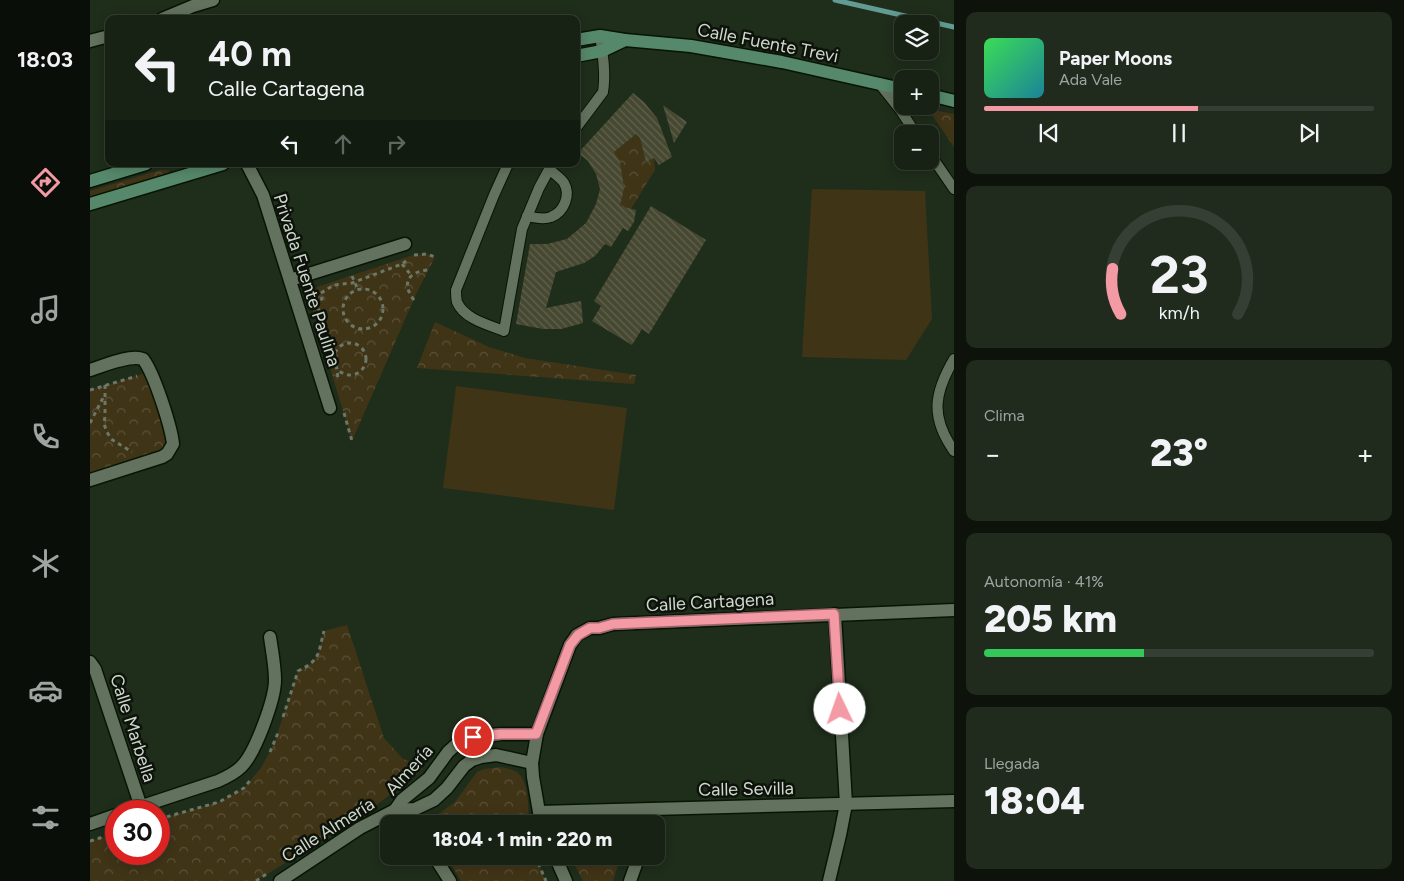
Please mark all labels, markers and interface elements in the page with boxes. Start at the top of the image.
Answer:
map controls [894,15,939,170]
button: layers [894,15,939,60]
street label: Calle Fuente Trevi [696,19,840,67]
text: 40 m [208,33,292,75]
icon: left [125,35,190,100]
text: 18:03 [17,46,73,73]
text: Paper Moons [1059,47,1172,70]
button: + [894,70,939,115]
text: Ada Vale [1059,70,1122,89]
text: Calle Cartagena [208,75,365,102]
icon: previous [1035,119,1063,147]
icon: pause [1165,119,1193,147]
icon: next [1295,119,1323,147]
button: − [894,125,939,170]
icon: left [276,130,304,158]
icon: ahead [329,130,357,158]
icon: right [382,130,410,158]
icon: directions [28,165,63,200]
street label: Privada Fuente Paulina [269,191,345,369]
text: 23 [1149,244,1209,306]
icon: music [28,292,63,327]
text: km/h [1159,302,1199,323]
text: Clima [984,406,1025,425]
icon: phone [28,419,63,454]
text: 23° [1150,430,1208,476]
text: − [984,437,1001,471]
text: + [1357,437,1374,471]
icon: climate [28,546,63,581]
text: Autonomía · 41% [984,572,1104,591]
street label: Calle Cartagena [645,588,775,616]
text: 205 km [984,596,1117,642]
street label: Calle Marbella [105,671,161,785]
icon: car [28,673,63,708]
position arrow [813,682,865,734]
pin [452,716,494,758]
icon: arrive [459,723,487,751]
street label: Almería [381,740,437,800]
text: Llegada [984,754,1040,773]
street label: Calle Sevilla [698,777,794,801]
text: 18:04 [984,778,1085,824]
street label: Calle Almería [278,793,378,867]
icon: filters [28,800,63,835]
speed limit sign: 30 [105,800,170,865]
text: 18:04 · 1 min · 220 m [433,828,612,851]

